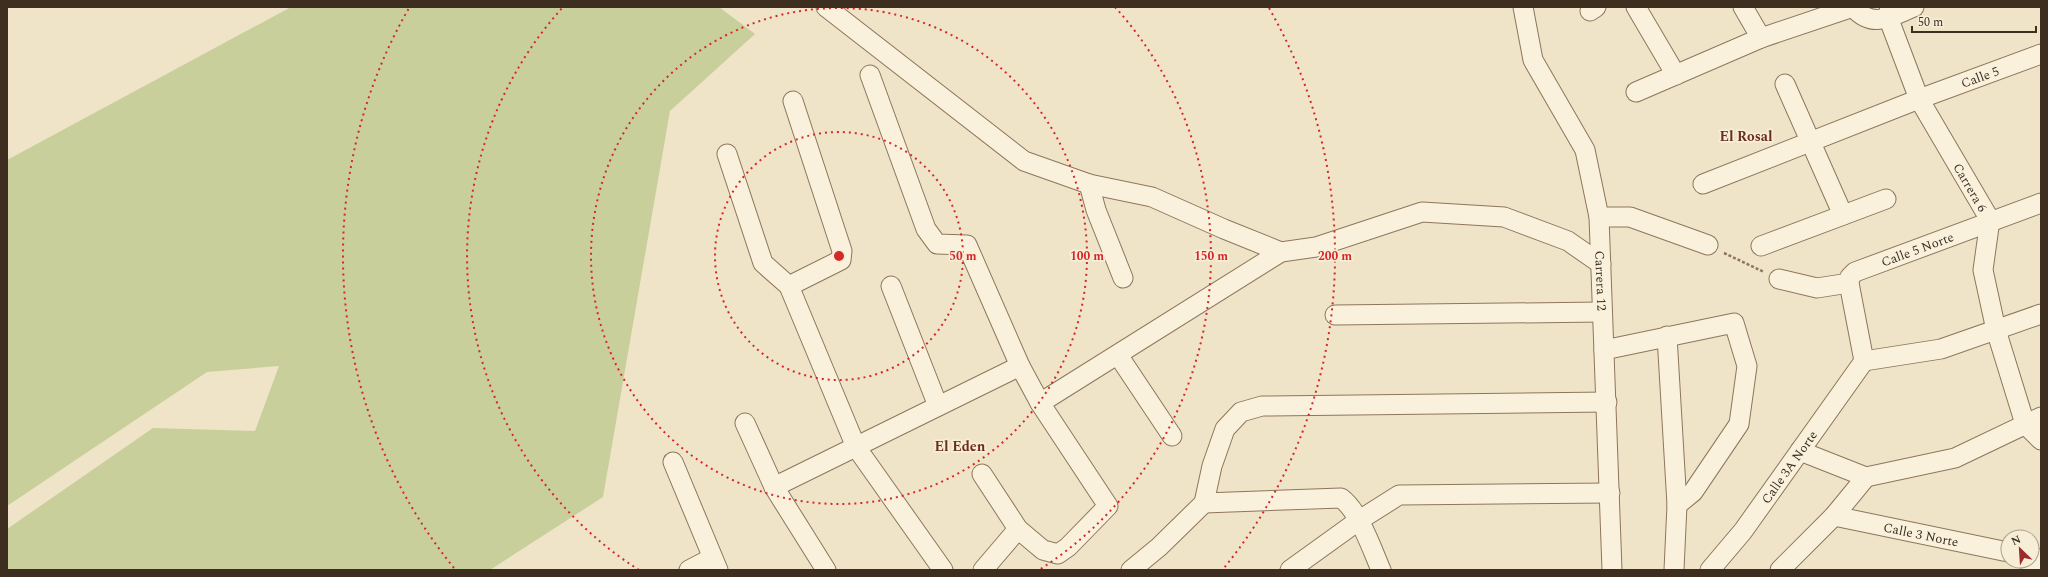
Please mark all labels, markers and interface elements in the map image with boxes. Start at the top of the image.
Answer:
scale bar [1912,8,2036,34]
text: 50 m [1918,13,1943,32]
street label: Calle 5 [1958,61,2002,94]
district label: El Rosal [1719,126,1773,147]
street label: Carrera 6 [1948,159,1992,216]
street label: Calle 5 Norte [1878,227,1957,272]
text: 50 m [949,247,977,266]
text: 100 m [1070,247,1104,266]
text: 150 m [1194,247,1228,266]
text: 200 m [1318,247,1352,266]
centre of rings [832,249,846,263]
street label: Carrera 12 [1589,250,1611,311]
street label: Calle 3A Norte [1757,426,1823,508]
district label: El Eden [935,436,986,457]
street label: Calle 3 Norte [1882,517,1960,553]
north arrow [2000,529,2040,569]
text: N [2008,531,2024,550]

